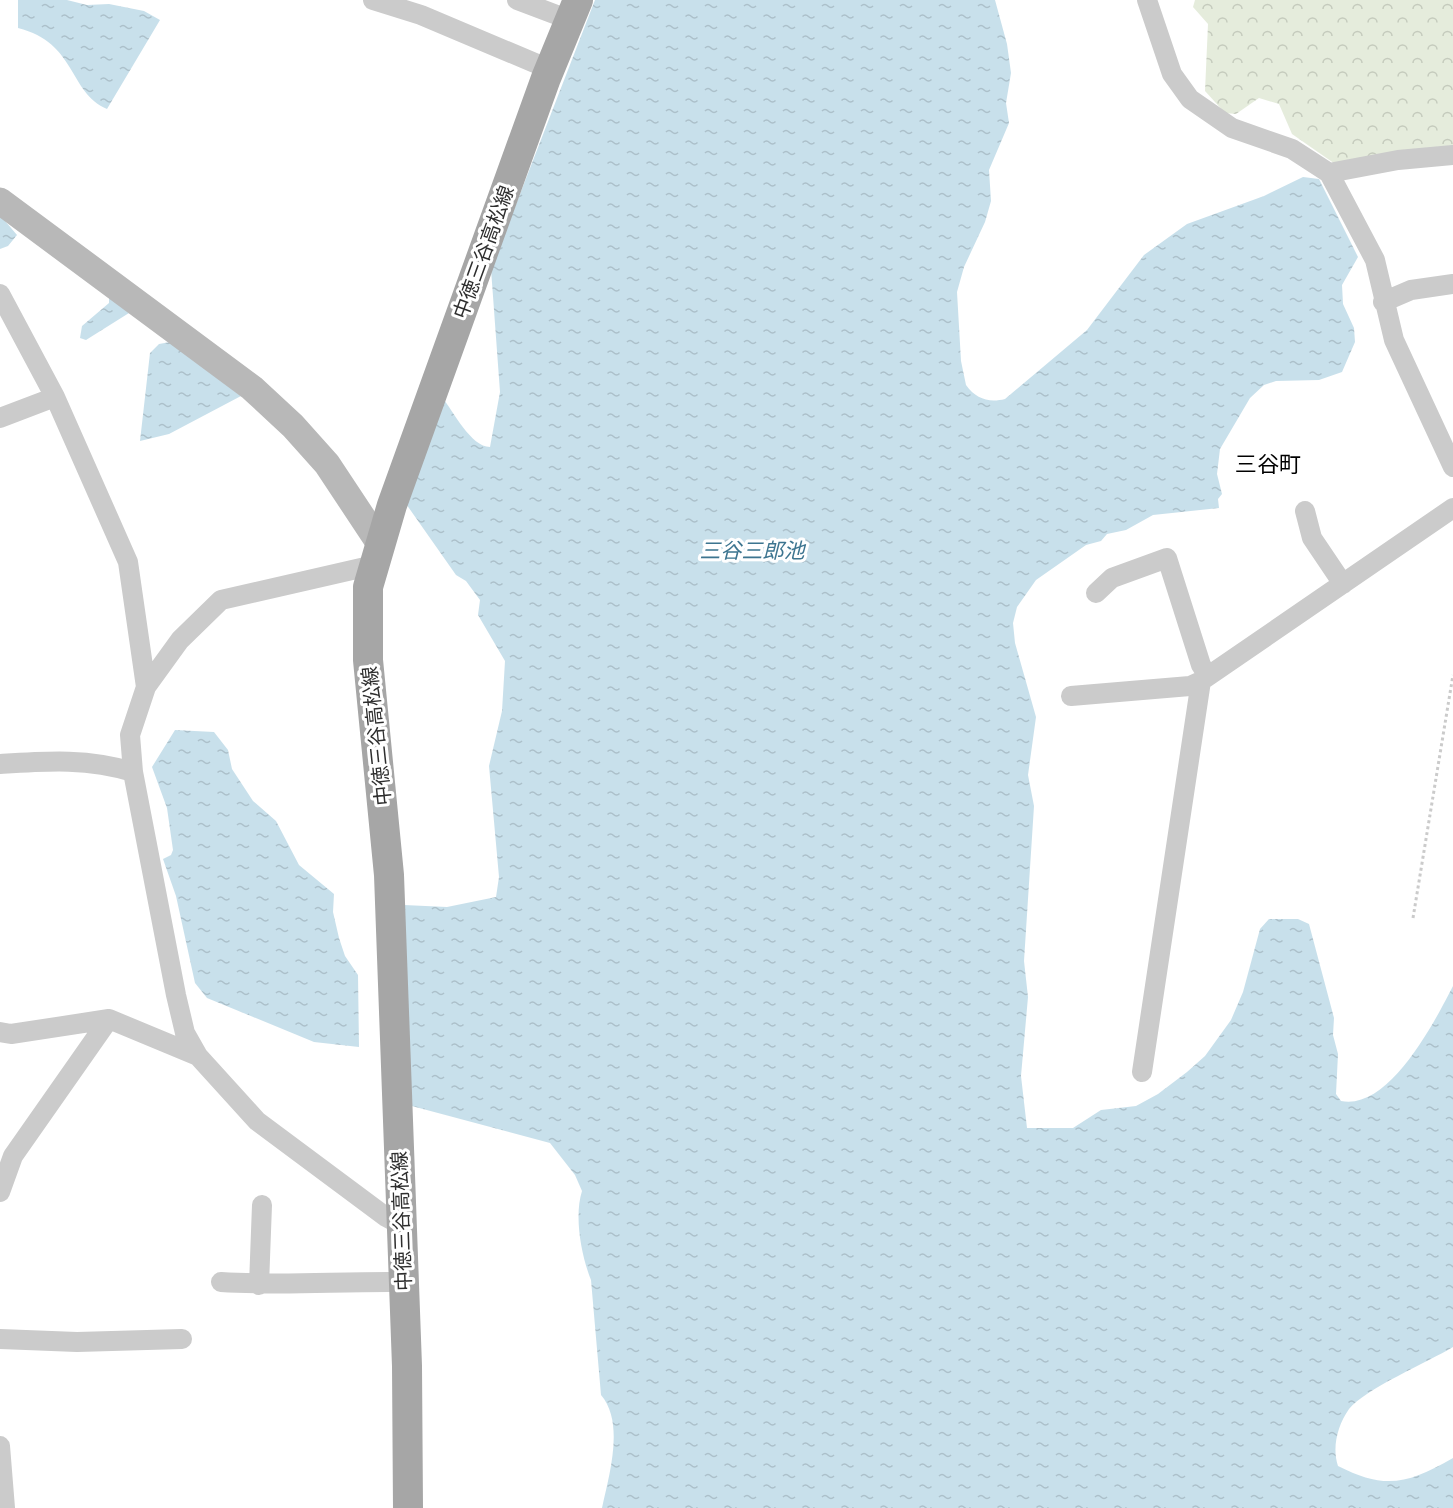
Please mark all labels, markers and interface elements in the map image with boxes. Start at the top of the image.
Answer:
street label: 中徳三谷高松線 [446,182,520,322]
district label: 三谷町 [1235,448,1301,478]
water label: 三谷三郎池 [700,536,806,564]
street label: 中徳三谷高松線 [355,665,397,807]
street label: 中徳三谷高松線 [385,1151,417,1291]

